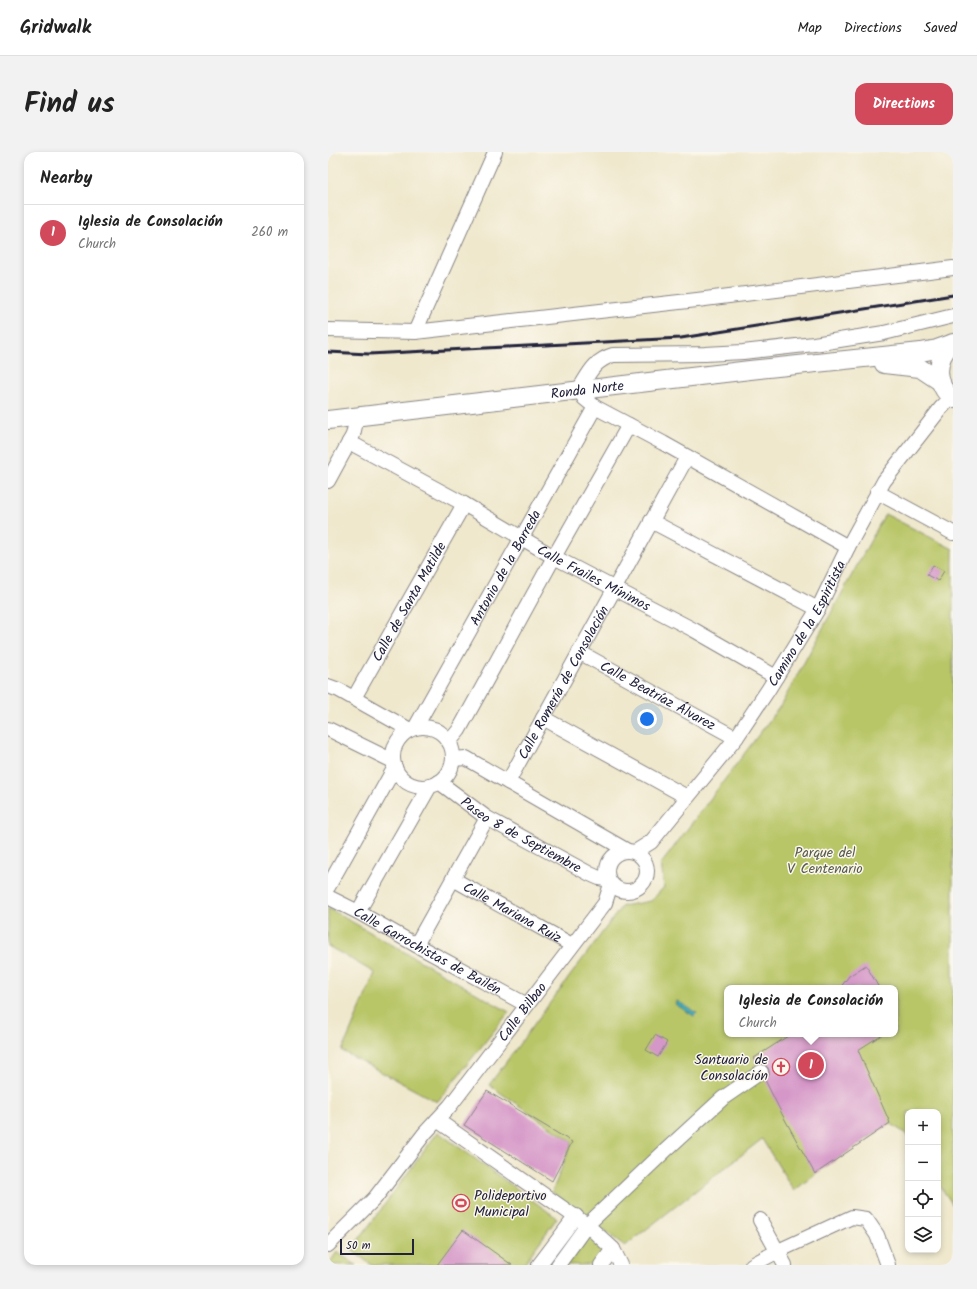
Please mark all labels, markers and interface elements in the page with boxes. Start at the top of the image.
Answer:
text: Gridwalk [20,13,91,43]
text: Map [797,17,822,39]
text: Directions [844,17,902,39]
text: Saved [924,17,957,39]
text: Find us [24,82,115,127]
button: Directions [855,83,953,125]
text: Nearby [40,165,92,192]
text: Iglesia de Consolación [78,210,223,234]
text: 1 [51,222,55,243]
text: 260 m [251,222,288,243]
text: Church [78,234,116,255]
street label: Ronda Norte [550,375,626,406]
street label: Antonio de la Barreda [465,506,547,630]
street label: Calle de Santa Matilde [367,537,453,666]
street label: Calle Frailes Mínimos [532,539,654,617]
street label: Camino de la Espiritista [763,557,852,691]
street label: Calle Romería de Consolación [513,602,615,764]
street label: Calle Beatríaz Álvarez [596,655,719,737]
your location [637,709,657,729]
street label: Paseo 8 de Septiembre [456,792,586,880]
park label: Parque del V Centenario [787,842,863,880]
street label: Calle Mariana Ruiz [459,877,565,949]
street label: Calle Garrochistas de Bailén [349,902,505,1001]
street label: Calle Bilbao [493,978,553,1047]
popup [724,985,898,1037]
text: Iglesia de Consolación [739,989,883,1013]
text: Church [739,1013,777,1034]
place label: Santuario de Consolación [695,1049,769,1087]
pin: 1 [798,1050,824,1080]
church icon: Santuario de Consolación [771,1057,791,1077]
map controls [905,1109,941,1253]
button: + [905,1109,941,1145]
button: − [905,1145,941,1181]
button: locate [905,1181,941,1217]
place label: Polideportivo Municipal [474,1185,547,1223]
sports icon: Polideportivo Municipal [451,1193,471,1213]
button: layers [905,1217,941,1253]
scale bar [340,1237,414,1256]
text: 50 m [346,1237,371,1255]

